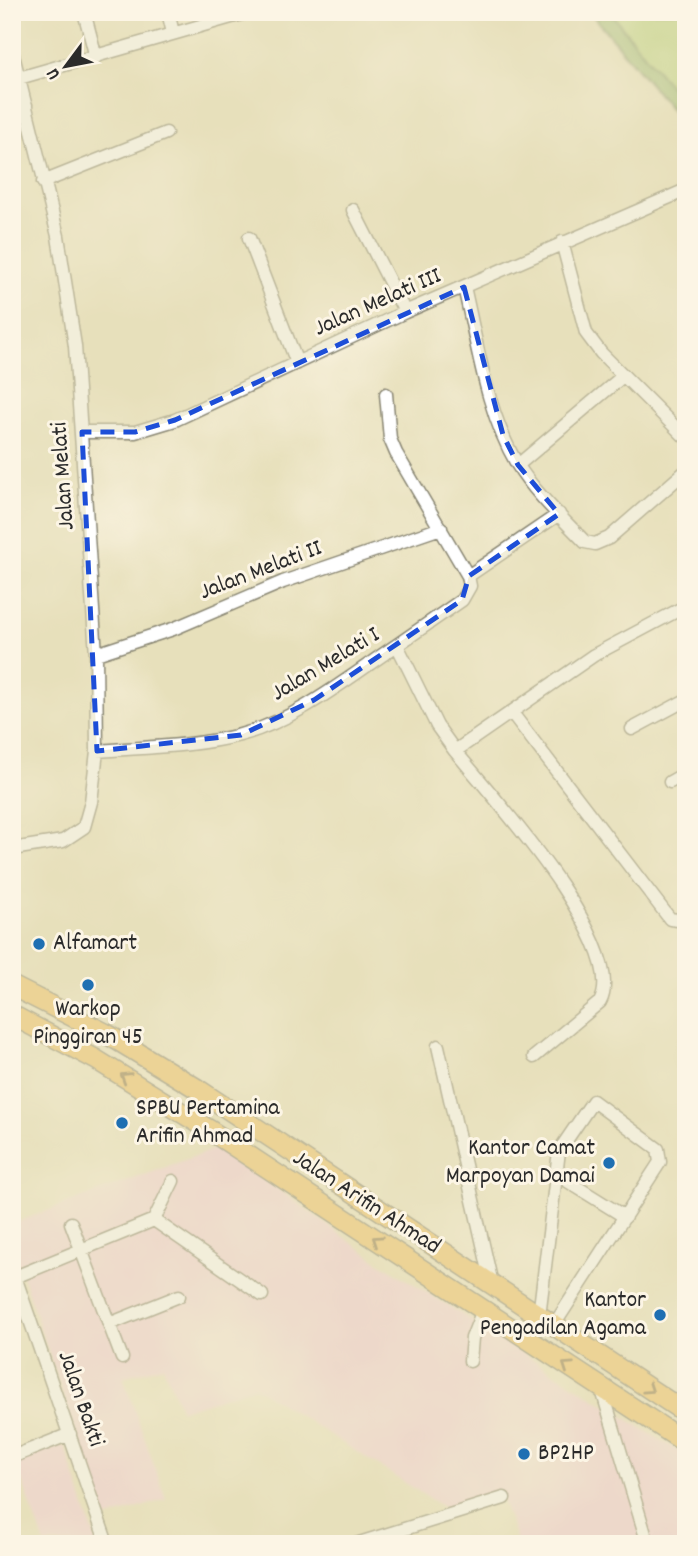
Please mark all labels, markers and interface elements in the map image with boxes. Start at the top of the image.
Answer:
north arrow [32,32,102,102]
text: U [41,62,68,84]
street label: Jalan Melati III [309,260,448,346]
street label: Jalan Melati [43,421,85,531]
street label: Jalan Melati II [195,532,328,610]
street label: Jalan Melati I [265,619,387,711]
place label: Alfamart [53,927,137,961]
marker: Alfamart [31,936,47,952]
marker: Warkop Pinggiran 45 [80,977,96,993]
place label: Warkop Pinggiran 45 [33,993,143,1055]
one-way arrow [119,1073,132,1086]
place label: SPBU Pertamina Arifin Ahmad [136,1092,280,1154]
marker: SPBU Pertamina Arifin Ahmad [114,1115,130,1131]
place label: Kantor Camat Marpoyan Damai [446,1132,595,1194]
street label: Jalan Arifin Ahmad [285,1142,447,1264]
marker: Kantor Camat Marpoyan Damai [601,1155,617,1171]
one-way arrow [372,1235,385,1248]
place label: Kantor Pengadilan Agama [480,1284,647,1346]
marker: Kantor Pengadilan Agama [652,1307,668,1323]
street label: Jalan Bakti [48,1347,112,1451]
one-way arrow [562,1362,575,1375]
one-way arrow [641,1381,654,1393]
place label: BP2HP [538,1437,594,1471]
marker: BP2HP [516,1446,532,1462]

